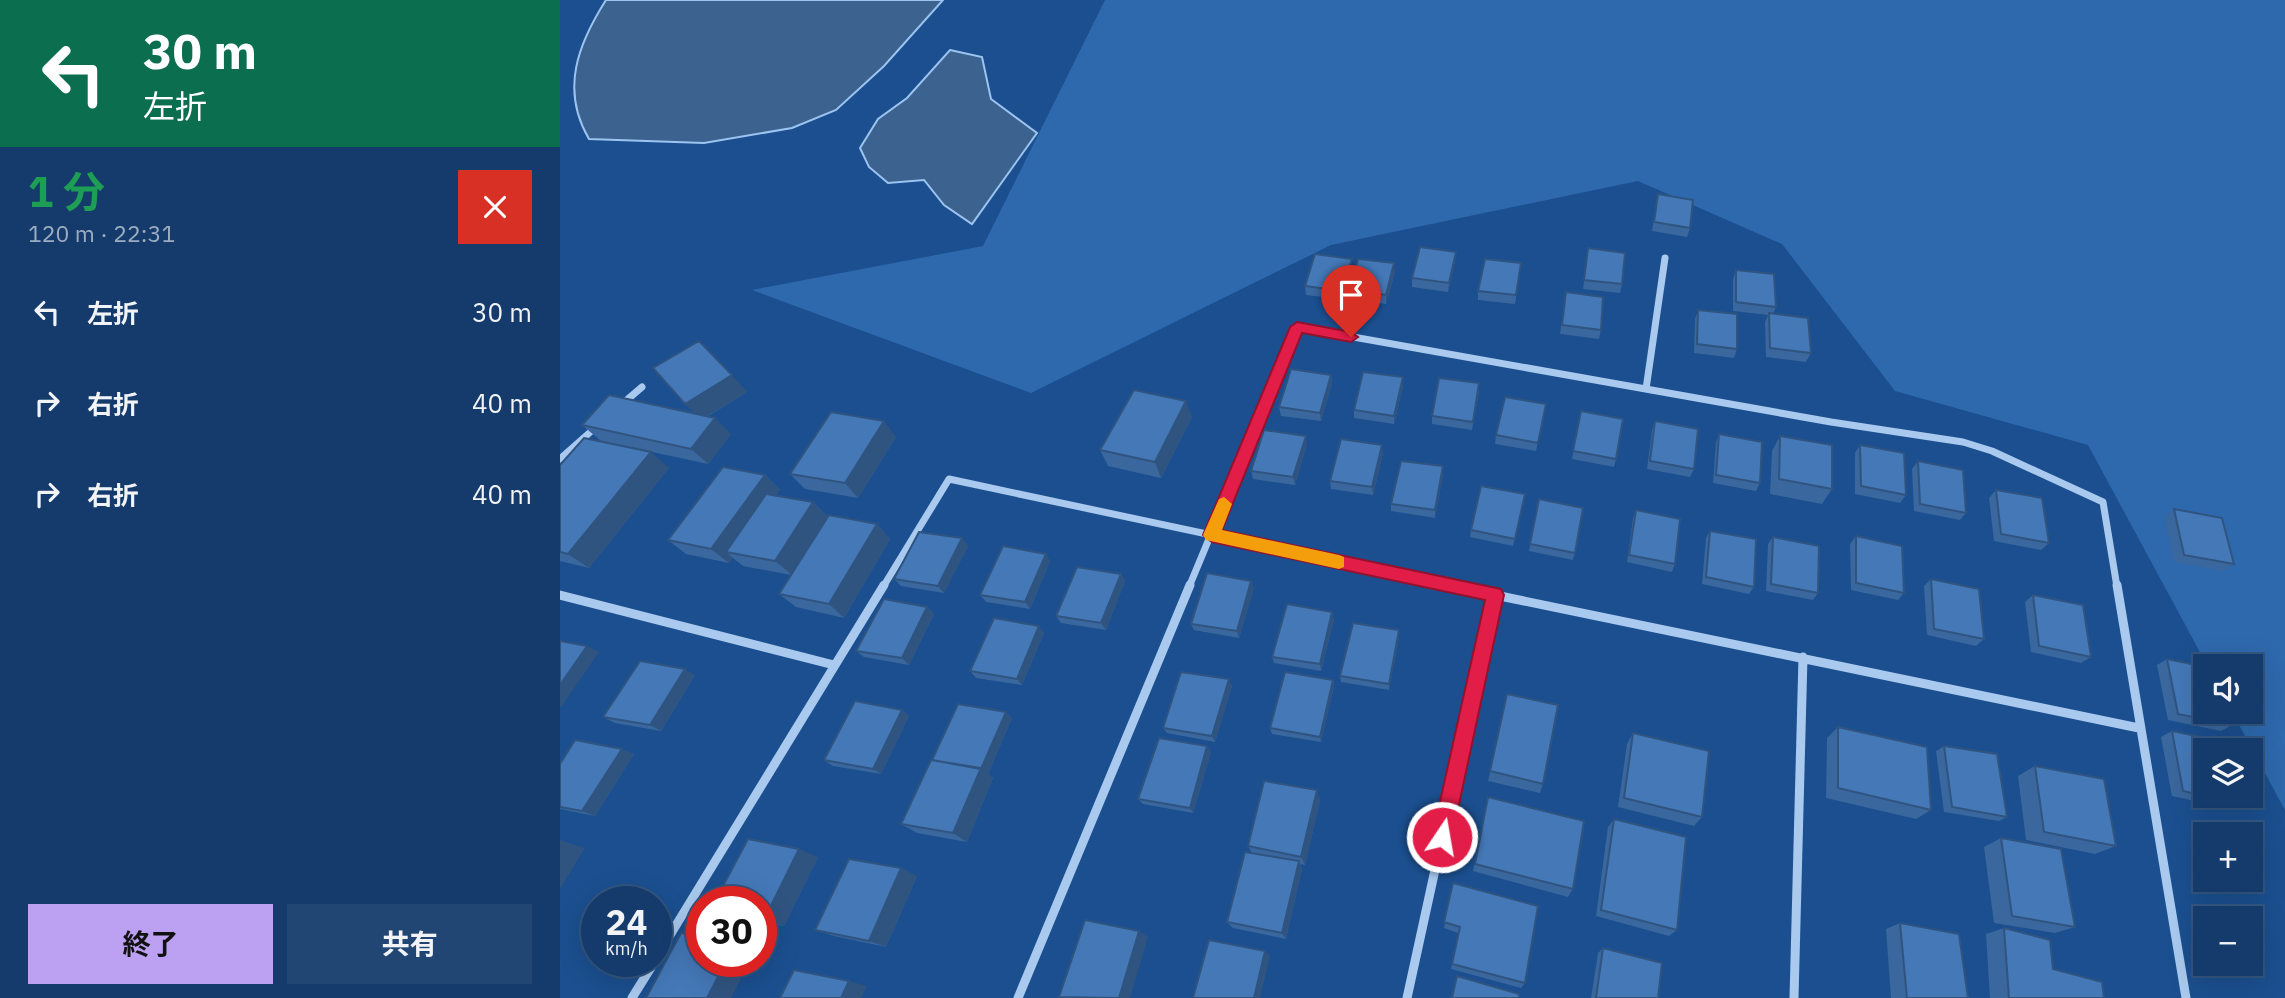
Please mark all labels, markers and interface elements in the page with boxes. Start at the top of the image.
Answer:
text: 30 m [143,19,257,82]
icon: left [28,28,119,119]
text: 左折 [143,85,207,127]
text: 1 分 [28,164,105,219]
button: close [458,170,532,244]
text: 120 m · 22:31 [28,218,175,248]
pin [1321,265,1381,337]
icon: arrive [1332,276,1370,314]
icon: left [28,293,66,331]
text: 30 m [472,295,532,329]
text: 左折 [87,296,139,330]
icon: right [28,384,66,422]
text: 40 m [472,386,532,420]
text: 右折 [87,387,139,421]
icon: right [28,475,66,513]
text: 40 m [472,477,532,511]
text: 右折 [87,478,139,512]
map controls [2193,654,2263,976]
button: sound [2193,654,2263,724]
button: layers [2193,738,2263,808]
position arrow [1405,800,1479,874]
button: + [2193,822,2263,892]
speed limit sign: 30 [686,886,777,977]
text: 24 [605,899,648,945]
button: 終了 [28,904,273,984]
button: 共有 [287,904,532,984]
button: − [2193,906,2263,976]
text: km/h [605,937,648,960]

